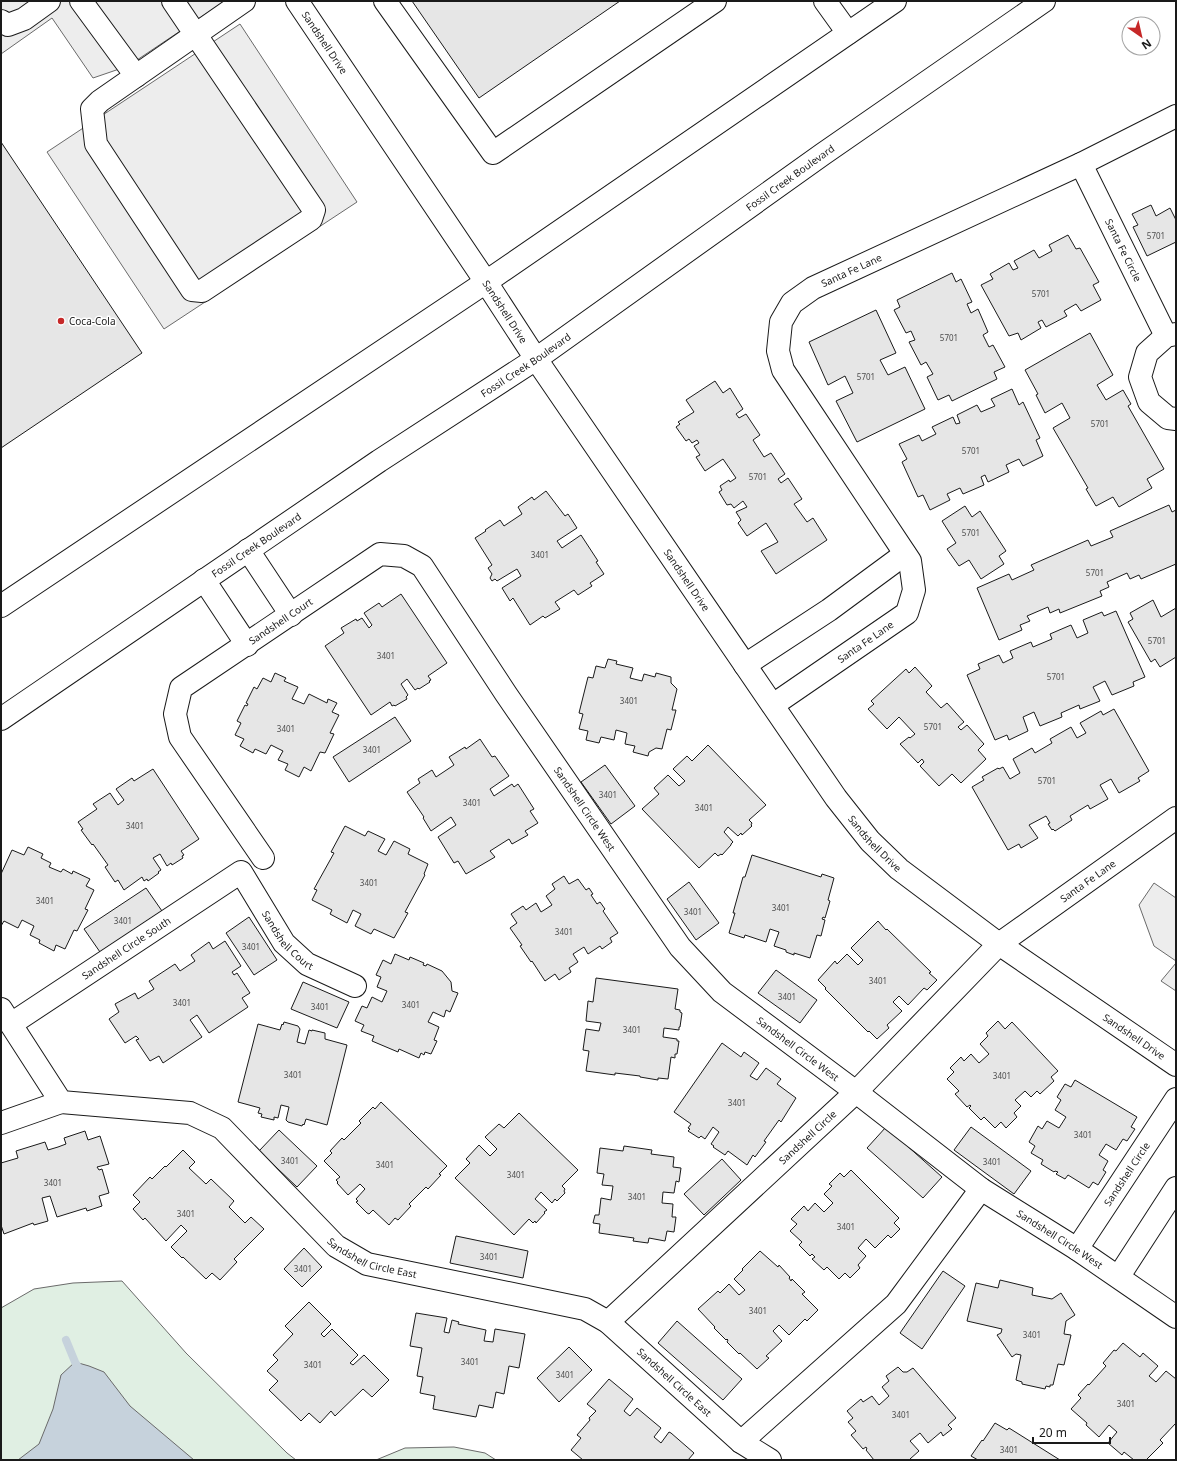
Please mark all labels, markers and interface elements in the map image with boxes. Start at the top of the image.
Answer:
street label: Sandshell Drive [299,8,351,77]
north arrow [1121,16,1161,56]
text: N [1139,36,1155,53]
street label: Fossil Creek Boulevard [743,141,837,214]
street label: Santa Fe Circle [1102,216,1145,284]
house number: 5701 [1147,230,1165,241]
street label: Santa Fe Lane [819,250,884,290]
street label: Sandshell Drive [480,277,531,346]
house number: 5701 [1032,288,1050,299]
place label: Coca-Cola [69,314,116,328]
marker: Coca-Cola [56,316,66,326]
street label: Fossil Creek Boulevard [478,329,573,400]
house number: 5701 [940,332,958,343]
house number: 5701 [857,371,875,382]
house number: 5701 [1091,418,1109,429]
house number: 5701 [962,445,980,456]
house number: 5701 [749,471,767,482]
street label: Fossil Creek Boulevard [209,509,304,580]
house number: 5701 [962,527,980,538]
street label: Sandshell Drive [661,546,713,614]
house number: 3401 [531,549,549,560]
house number: 5701 [1086,567,1104,578]
street label: Sandshell Court [246,594,316,647]
street label: Santa Fe Lane [834,617,897,666]
house number: 5701 [1148,635,1166,646]
house number: 3401 [377,650,395,661]
house number: 5701 [1047,671,1065,682]
house number: 3401 [620,695,638,706]
house number: 5701 [924,721,942,732]
house number: 3401 [277,723,295,734]
house number: 3401 [363,744,381,755]
street label: Sandshell Circle West [551,764,619,854]
house number: 5701 [1038,775,1056,786]
house number: 3401 [599,789,617,800]
house number: 3401 [463,797,481,808]
house number: 3401 [695,802,713,813]
street label: Sandshell Drive [845,812,905,875]
house number: 3401 [126,820,144,831]
street label: Santa Fe Lane [1057,856,1119,905]
house number: 3401 [360,877,378,888]
house number: 3401 [36,895,54,906]
house number: 3401 [772,902,790,913]
house number: 3401 [684,906,702,917]
street label: Sandshell Court [259,908,316,973]
street label: Sandshell Circle South [79,913,173,982]
house number: 3401 [114,915,132,926]
house number: 3401 [555,926,573,937]
house number: 3401 [242,941,260,952]
house number: 3401 [869,975,887,986]
house number: 3401 [778,991,796,1002]
house number: 3401 [173,997,191,1008]
house number: 3401 [402,999,420,1010]
house number: 3401 [311,1001,329,1012]
street label: Sandshell Drive [1100,1010,1168,1063]
street label: Sandshell Circle West [754,1013,842,1084]
house number: 3401 [623,1024,641,1035]
house number: 3401 [284,1069,302,1080]
house number: 3401 [993,1070,1011,1081]
house number: 3401 [728,1097,746,1108]
street label: Sandshell Circle [776,1107,840,1167]
house number: 3401 [1074,1129,1092,1140]
street label: Sandshell Circle [1100,1139,1153,1209]
house number: 3401 [281,1155,299,1166]
house number: 3401 [983,1156,1001,1167]
house number: 3401 [376,1159,394,1170]
house number: 3401 [507,1169,525,1180]
house number: 3401 [44,1177,62,1188]
house number: 3401 [628,1191,646,1202]
street label: Sandshell Circle West [1014,1206,1106,1272]
house number: 3401 [177,1208,195,1219]
house number: 3401 [837,1221,855,1232]
street label: Sandshell Circle East [324,1234,418,1281]
house number: 3401 [480,1251,498,1262]
house number: 3401 [294,1263,312,1274]
house number: 3401 [749,1305,767,1316]
house number: 3401 [1023,1329,1041,1340]
street label: Sandshell Circle East [634,1345,715,1420]
house number: 3401 [461,1356,479,1367]
house number: 3401 [304,1359,322,1370]
house number: 3401 [556,1369,574,1380]
house number: 3401 [1117,1398,1135,1409]
house number: 3401 [892,1409,910,1420]
scale bar [1033,1419,1110,1445]
text: 20 m [1039,1424,1067,1441]
house number: 3401 [1000,1444,1018,1455]

